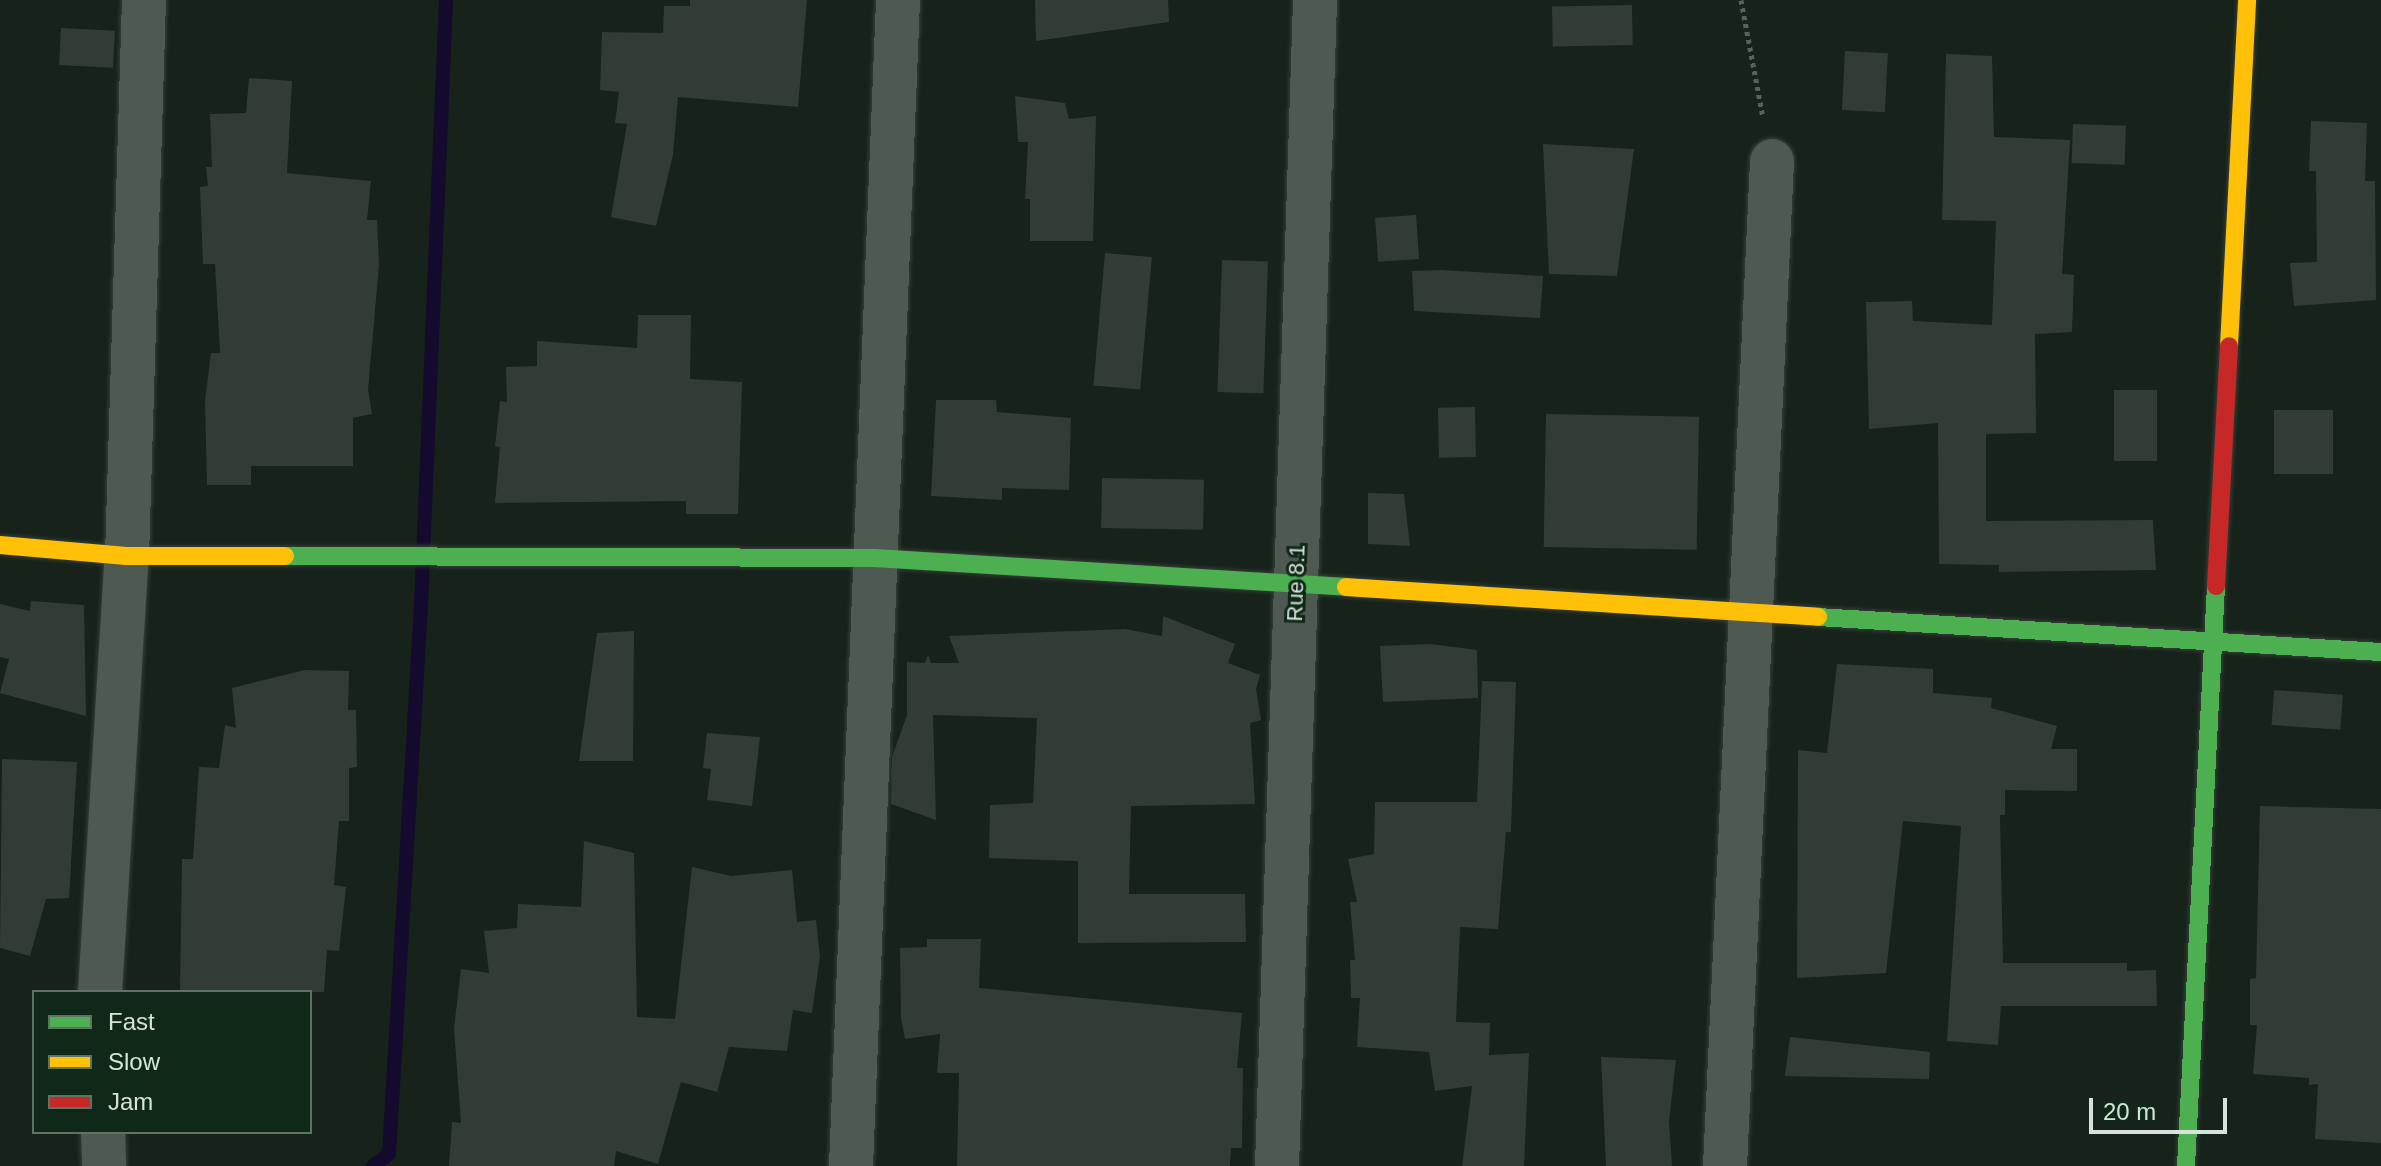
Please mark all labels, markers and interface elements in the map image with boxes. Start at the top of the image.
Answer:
street label: Rue 8.1 [1281,544,1311,622]
legend [32,990,312,1134]
text: Fast [108,1008,155,1035]
text: Slow [108,1048,160,1075]
scale bar [2093,1082,2231,1132]
text: Jam [108,1088,153,1115]
text: 20 m [2103,1098,2156,1125]

